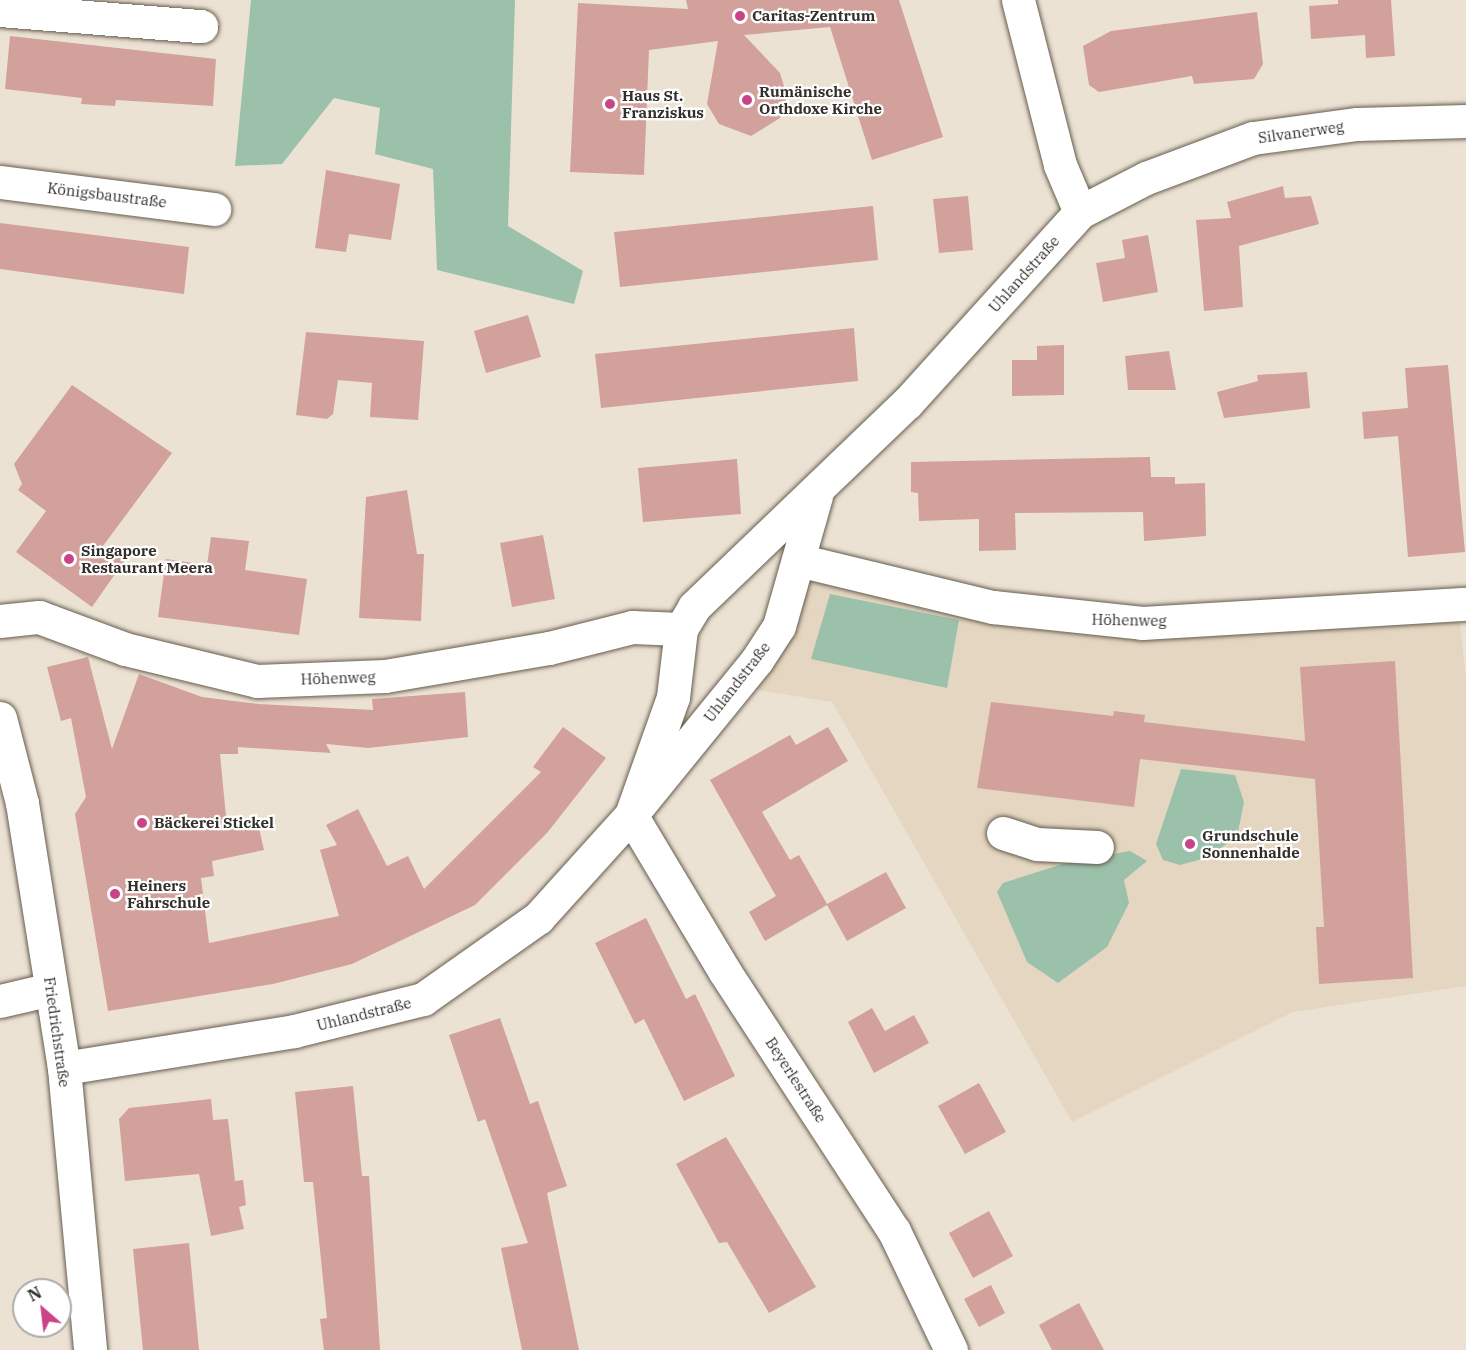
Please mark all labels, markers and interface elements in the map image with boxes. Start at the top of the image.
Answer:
place label: Caritas-Zentrum [752,7,875,25]
marker: Caritas-Zentrum [733,9,747,23]
place label: Rumänische Orthdoxe Kirche [759,82,882,117]
place label: Haus St. Franziskus [622,86,704,121]
marker: Rumänische Orthdoxe Kirche [740,93,754,107]
marker: Haus St. Franziskus [603,97,617,111]
street label: Silvanerweg [1257,117,1345,147]
street label: Königsbaustraße [46,179,168,211]
street label: Uhlandstraße [985,232,1063,316]
place label: Singapore Restaurant Meera [81,541,213,576]
marker: Singapore Restaurant Meera [62,552,76,566]
street label: Höhenweg [1091,610,1167,630]
street label: Uhlandstraße [700,638,774,726]
street label: Höhenweg [300,668,376,688]
place label: Bäckerei Stickel [154,814,274,832]
marker: Bäckerei Stickel [135,816,149,830]
place label: Grundschule Sonnenhalde [1202,826,1300,861]
marker: Grundschule Sonnenhalde [1183,837,1197,851]
place label: Heiners Fahrschule [127,876,210,911]
marker: Heiners Fahrschule [108,887,122,901]
street label: Friedrichstraße [40,976,74,1088]
street label: Uhlandstraße [315,994,413,1034]
street label: Beyerlestraße [762,1034,830,1126]
north arrow [12,1278,72,1338]
text: N [24,1282,45,1306]

